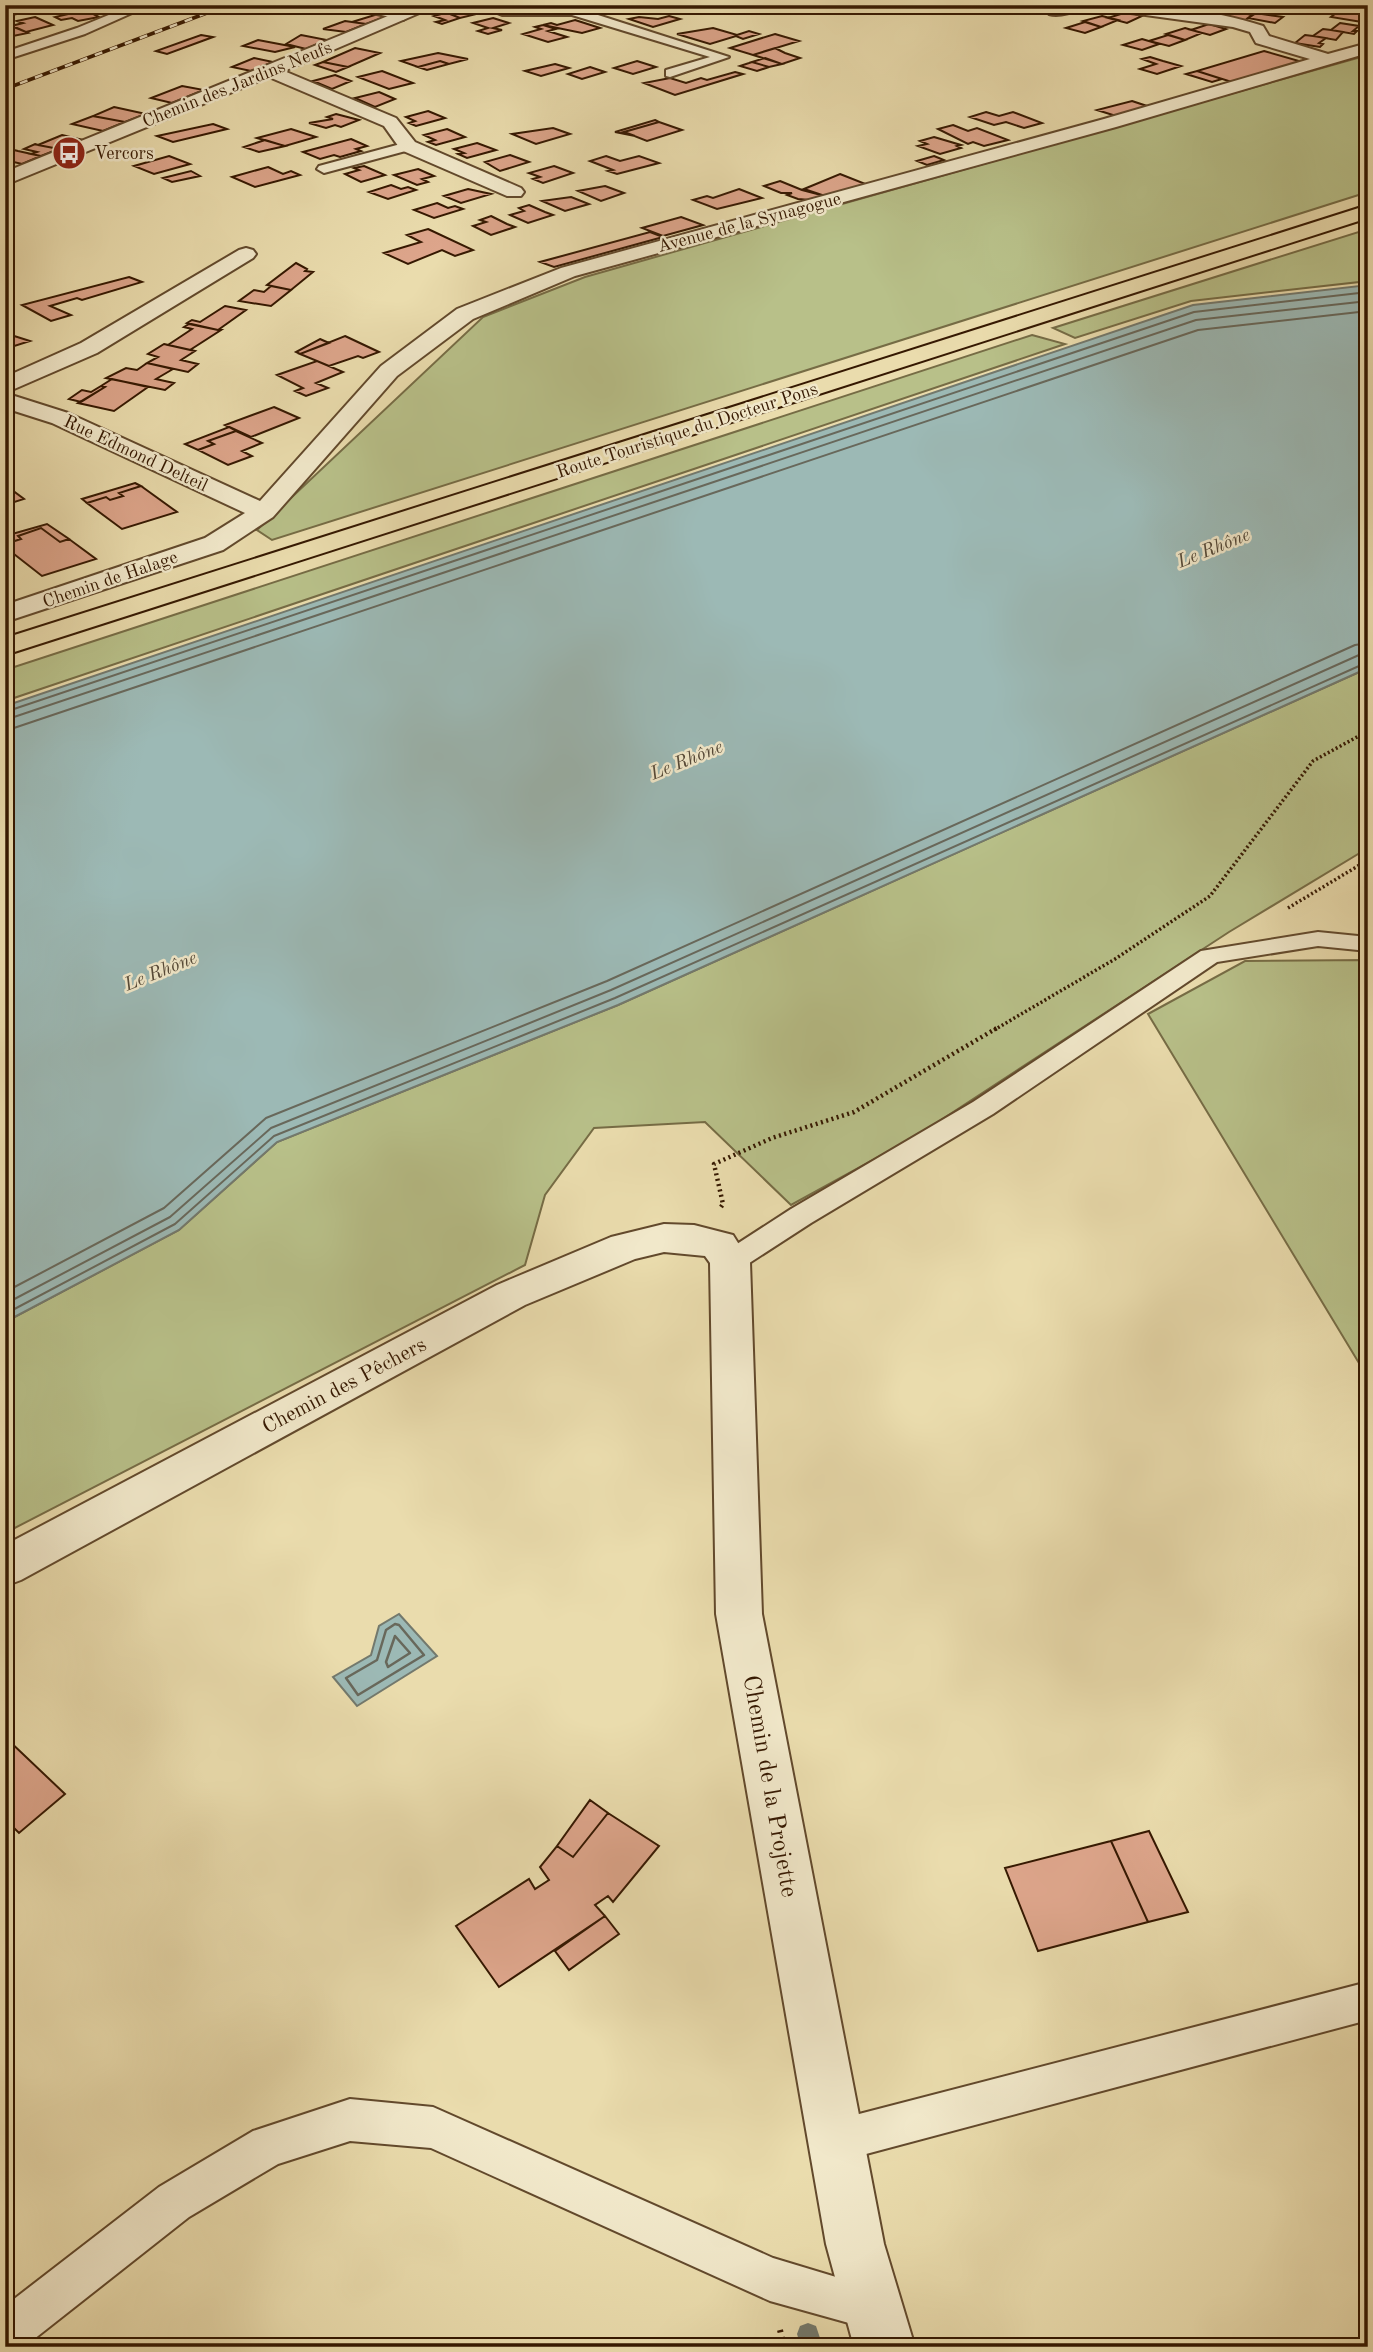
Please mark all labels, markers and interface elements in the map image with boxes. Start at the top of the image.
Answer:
street label: Chemin des Jardins Neufs [140,39,335,131]
bus stop icon: Vercors [50,134,88,172]
place label: Vercors [94,145,154,163]
street label: Avenue de la Synagogue [656,190,843,256]
street label: Route Touristique du Docteur Pons [554,380,820,482]
street label: Rue Edmond Delteil [61,413,210,495]
water label: Le Rhône [1174,526,1253,573]
street label: Chemin de Halage [40,548,180,612]
water label: Le Rhône [647,738,726,785]
water label: Le Rhône [121,949,200,996]
street label: Chemin des Pêchers [259,1334,430,1438]
street label: Chemin de la Projette [738,1673,800,1899]

